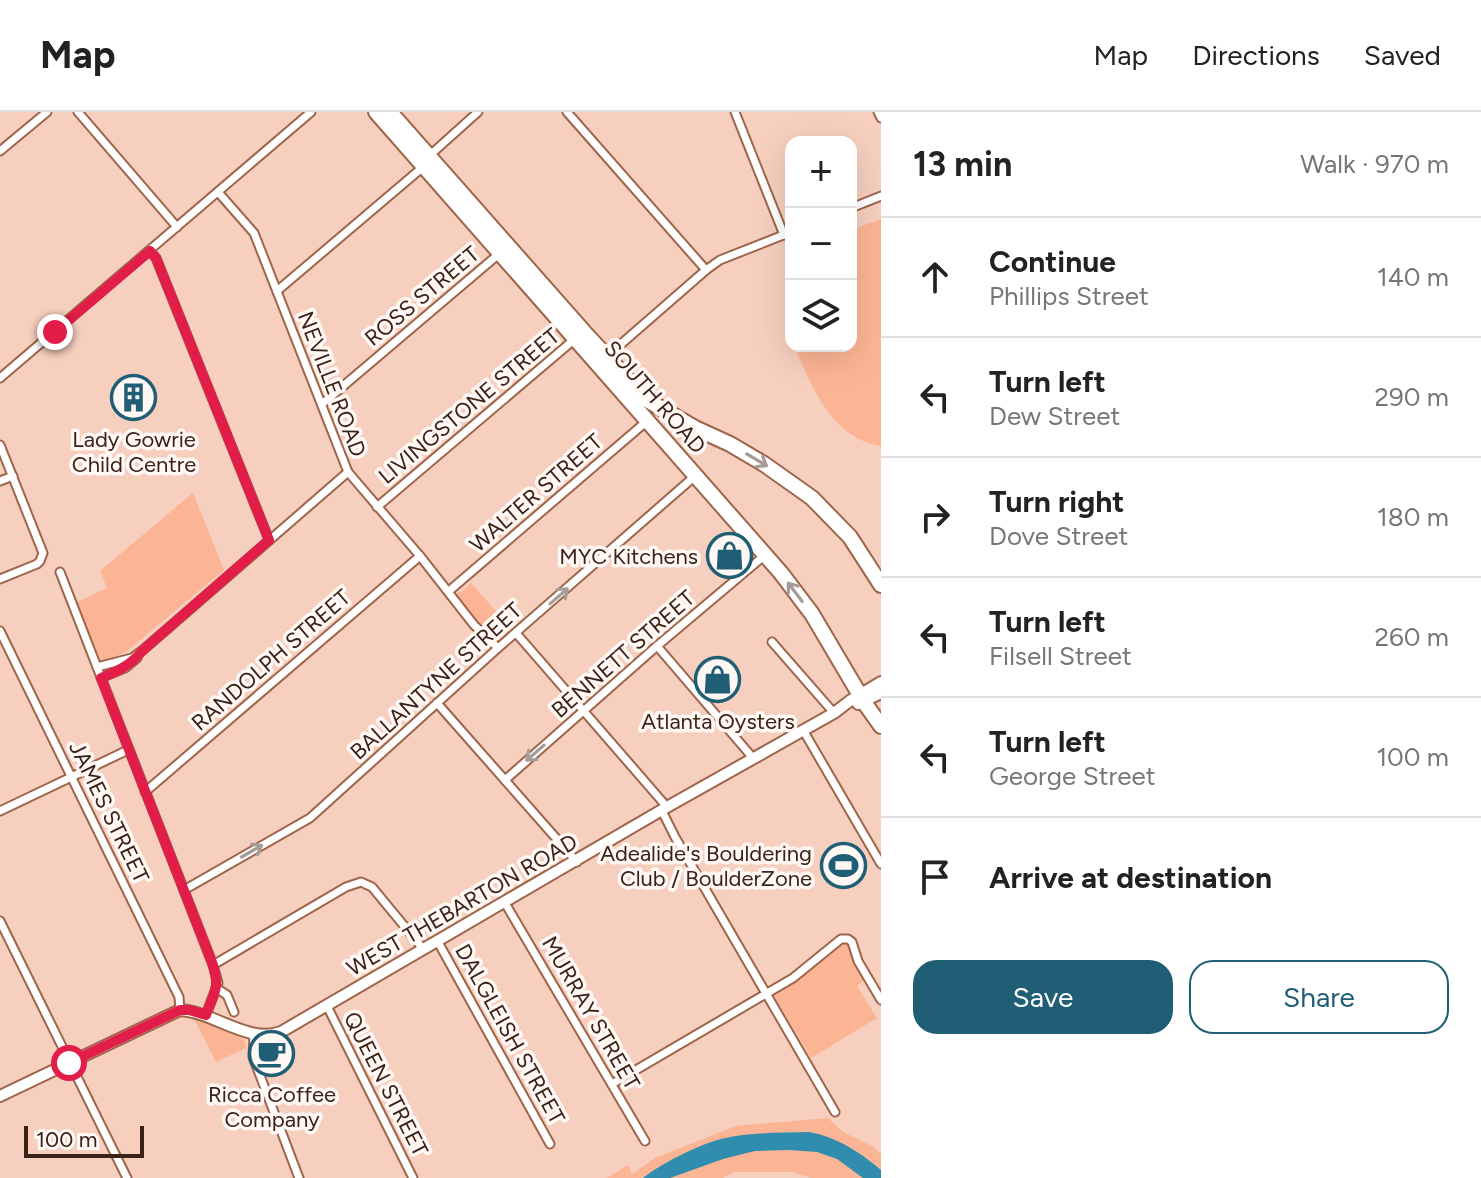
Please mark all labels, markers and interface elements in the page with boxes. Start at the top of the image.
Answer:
text: Map [40,32,116,78]
text: Map [1094,38,1148,72]
text: Directions [1192,38,1320,72]
text: Saved [1364,38,1441,72]
map controls [785,136,857,352]
button: + [785,136,857,208]
text: 13 min [913,144,1012,185]
text: Walk · 970 m [1300,148,1449,180]
button: − [785,208,857,280]
street label: ROSS STREET [359,240,485,352]
text: Continue [989,243,1116,280]
icon: ahead [913,255,957,299]
text: 140 m [1377,261,1449,293]
button: layers [785,280,857,352]
text: Phillips Street [989,280,1149,312]
street label: NEVILLE ROAD [292,308,372,460]
route end [37,314,73,350]
street label: LIVINGSTONE STREET [373,322,565,490]
street label: SOUTH ROAD [599,335,711,459]
text: Turn left [989,363,1106,400]
building icon: Lady Gowrie Child Centre [110,374,158,422]
icon: left [913,375,957,419]
text: 290 m [1375,381,1449,413]
text: Dew Street [989,400,1120,432]
place label: Lady Gowrie Child Centre [72,426,196,478]
street label: WALTER STREET [464,428,608,558]
one-way arrow [745,452,768,468]
text: Turn right [989,483,1124,520]
icon: right [913,495,957,539]
text: 180 m [1377,501,1449,533]
text: Dove Street [989,520,1128,552]
shop icon: MYC Kitchens [705,532,753,580]
place label: MYC Kitchens [559,543,698,570]
one-way arrow [786,582,803,603]
street label: RANDOLPH STREET [186,584,356,736]
street label: BENNETT STREET [546,584,700,724]
one-way arrow [548,587,568,605]
street label: BALLANTYNE STREET [345,597,527,765]
text: Turn left [989,603,1106,640]
icon: left [913,615,957,659]
text: 260 m [1375,621,1449,653]
text: Filsell Street [989,640,1132,672]
shop icon: Atlanta Oysters [694,656,742,704]
place label: Atlanta Oysters [641,708,795,735]
text: Turn left [989,723,1106,760]
icon: left [913,735,957,779]
street label: JAMES STREET [63,737,155,887]
text: 100 m [1376,741,1449,773]
one-way arrow [525,744,546,762]
text: George Street [989,760,1156,792]
street label: WEST THEBARTON ROAD [342,828,582,982]
place label: Adealide's Bouldering Club / BoulderZone [600,840,812,892]
sports icon: Adealide's Bouldering Club / BoulderZone [819,842,867,890]
one-way arrow [240,843,263,859]
icon: arrive [913,855,957,899]
text: Arrive at destination [989,859,1272,896]
street label: MURRAY STREET [536,931,646,1095]
street label: DALGLEISH STREET [449,939,571,1129]
button: Save [913,960,1173,1034]
button: Share [1189,960,1449,1034]
street label: QUEEN STREET [338,1007,434,1161]
cafe icon: Ricca Coffee Company [248,1029,296,1077]
route start [51,1045,87,1081]
place label: Ricca Coffee Company [208,1081,336,1133]
scale bar [24,1122,144,1158]
text: 100 m [36,1126,97,1153]

